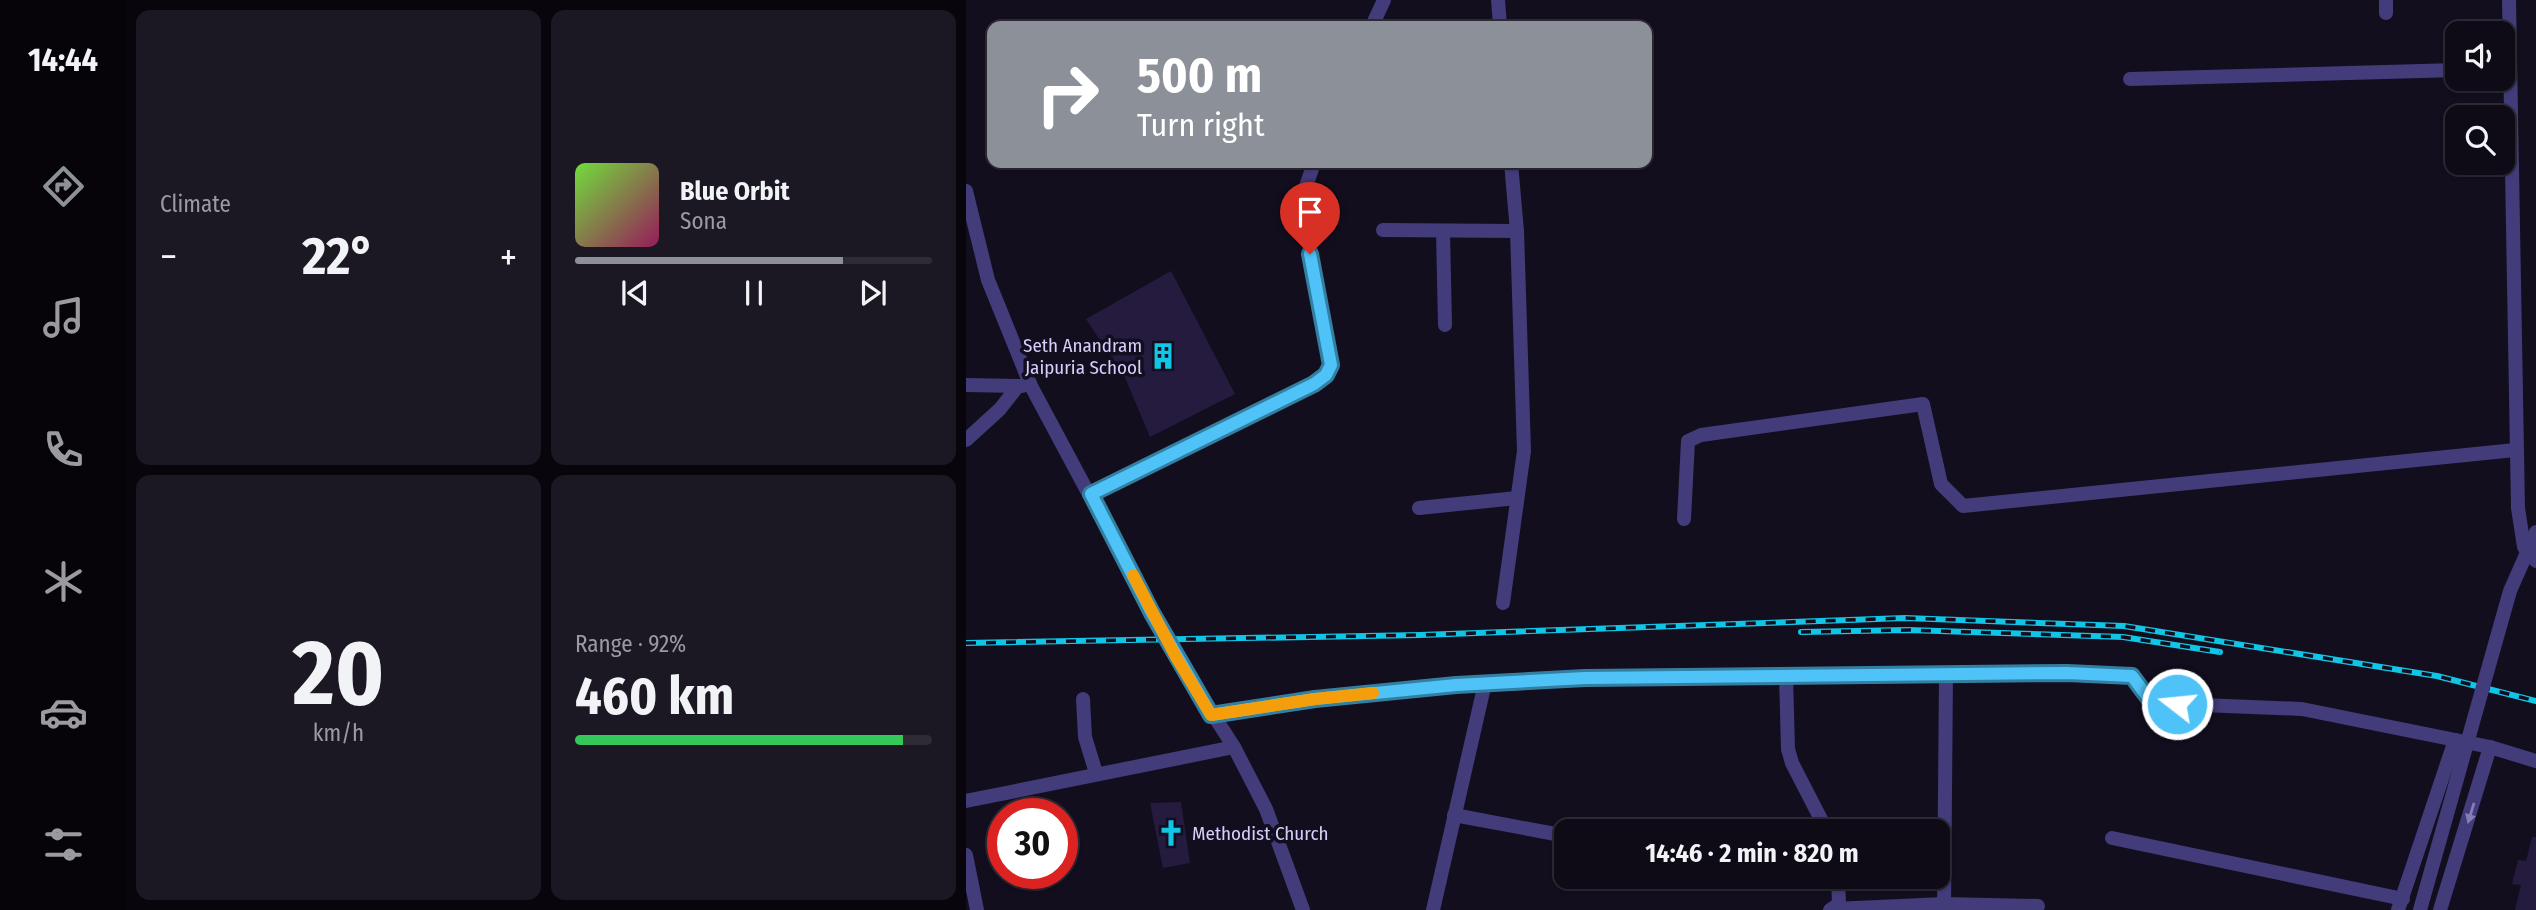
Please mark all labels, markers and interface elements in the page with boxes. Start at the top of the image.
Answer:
map controls [2445,21,2515,175]
button: sound [2445,21,2515,91]
text: 14:44 [28,41,98,79]
text: 500 m [1137,46,1262,105]
icon: right [1022,49,1113,140]
button: search [2445,105,2515,175]
text: Turn right [1137,106,1264,144]
icon: directions [39,162,88,211]
text: Blue Orbit [680,176,790,207]
pin [1280,182,1340,254]
text: Climate [160,190,231,218]
icon: arrive [1291,193,1329,231]
text: Sona [680,207,727,235]
text: 22° [302,225,375,288]
text: − [160,234,177,280]
text: + [500,234,517,280]
icon: previous [616,274,654,312]
icon: pause [735,274,773,312]
icon: next [854,274,892,312]
icon: music [39,293,88,342]
place label: Seth Anandram Jaipuria School [1023,334,1142,379]
building icon: Seth Anandram Jaipuria School [1148,341,1178,371]
icon: phone [39,425,88,474]
icon: climate [39,557,88,606]
text: 20 [293,619,384,728]
text: Range · 92% [575,630,686,658]
text: 460 km [575,665,734,728]
position arrow [2140,667,2214,741]
icon: car [39,688,88,737]
text: km/h [313,719,364,747]
speed limit sign: 30 [987,798,1078,889]
one-way arrow [2465,802,2475,823]
church icon: Methodist Church [1156,818,1186,848]
icon: filters [39,820,88,869]
place label: Methodist Church [1192,822,1329,845]
text: 14:46 · 2 min · 820 m [1645,838,1859,869]

